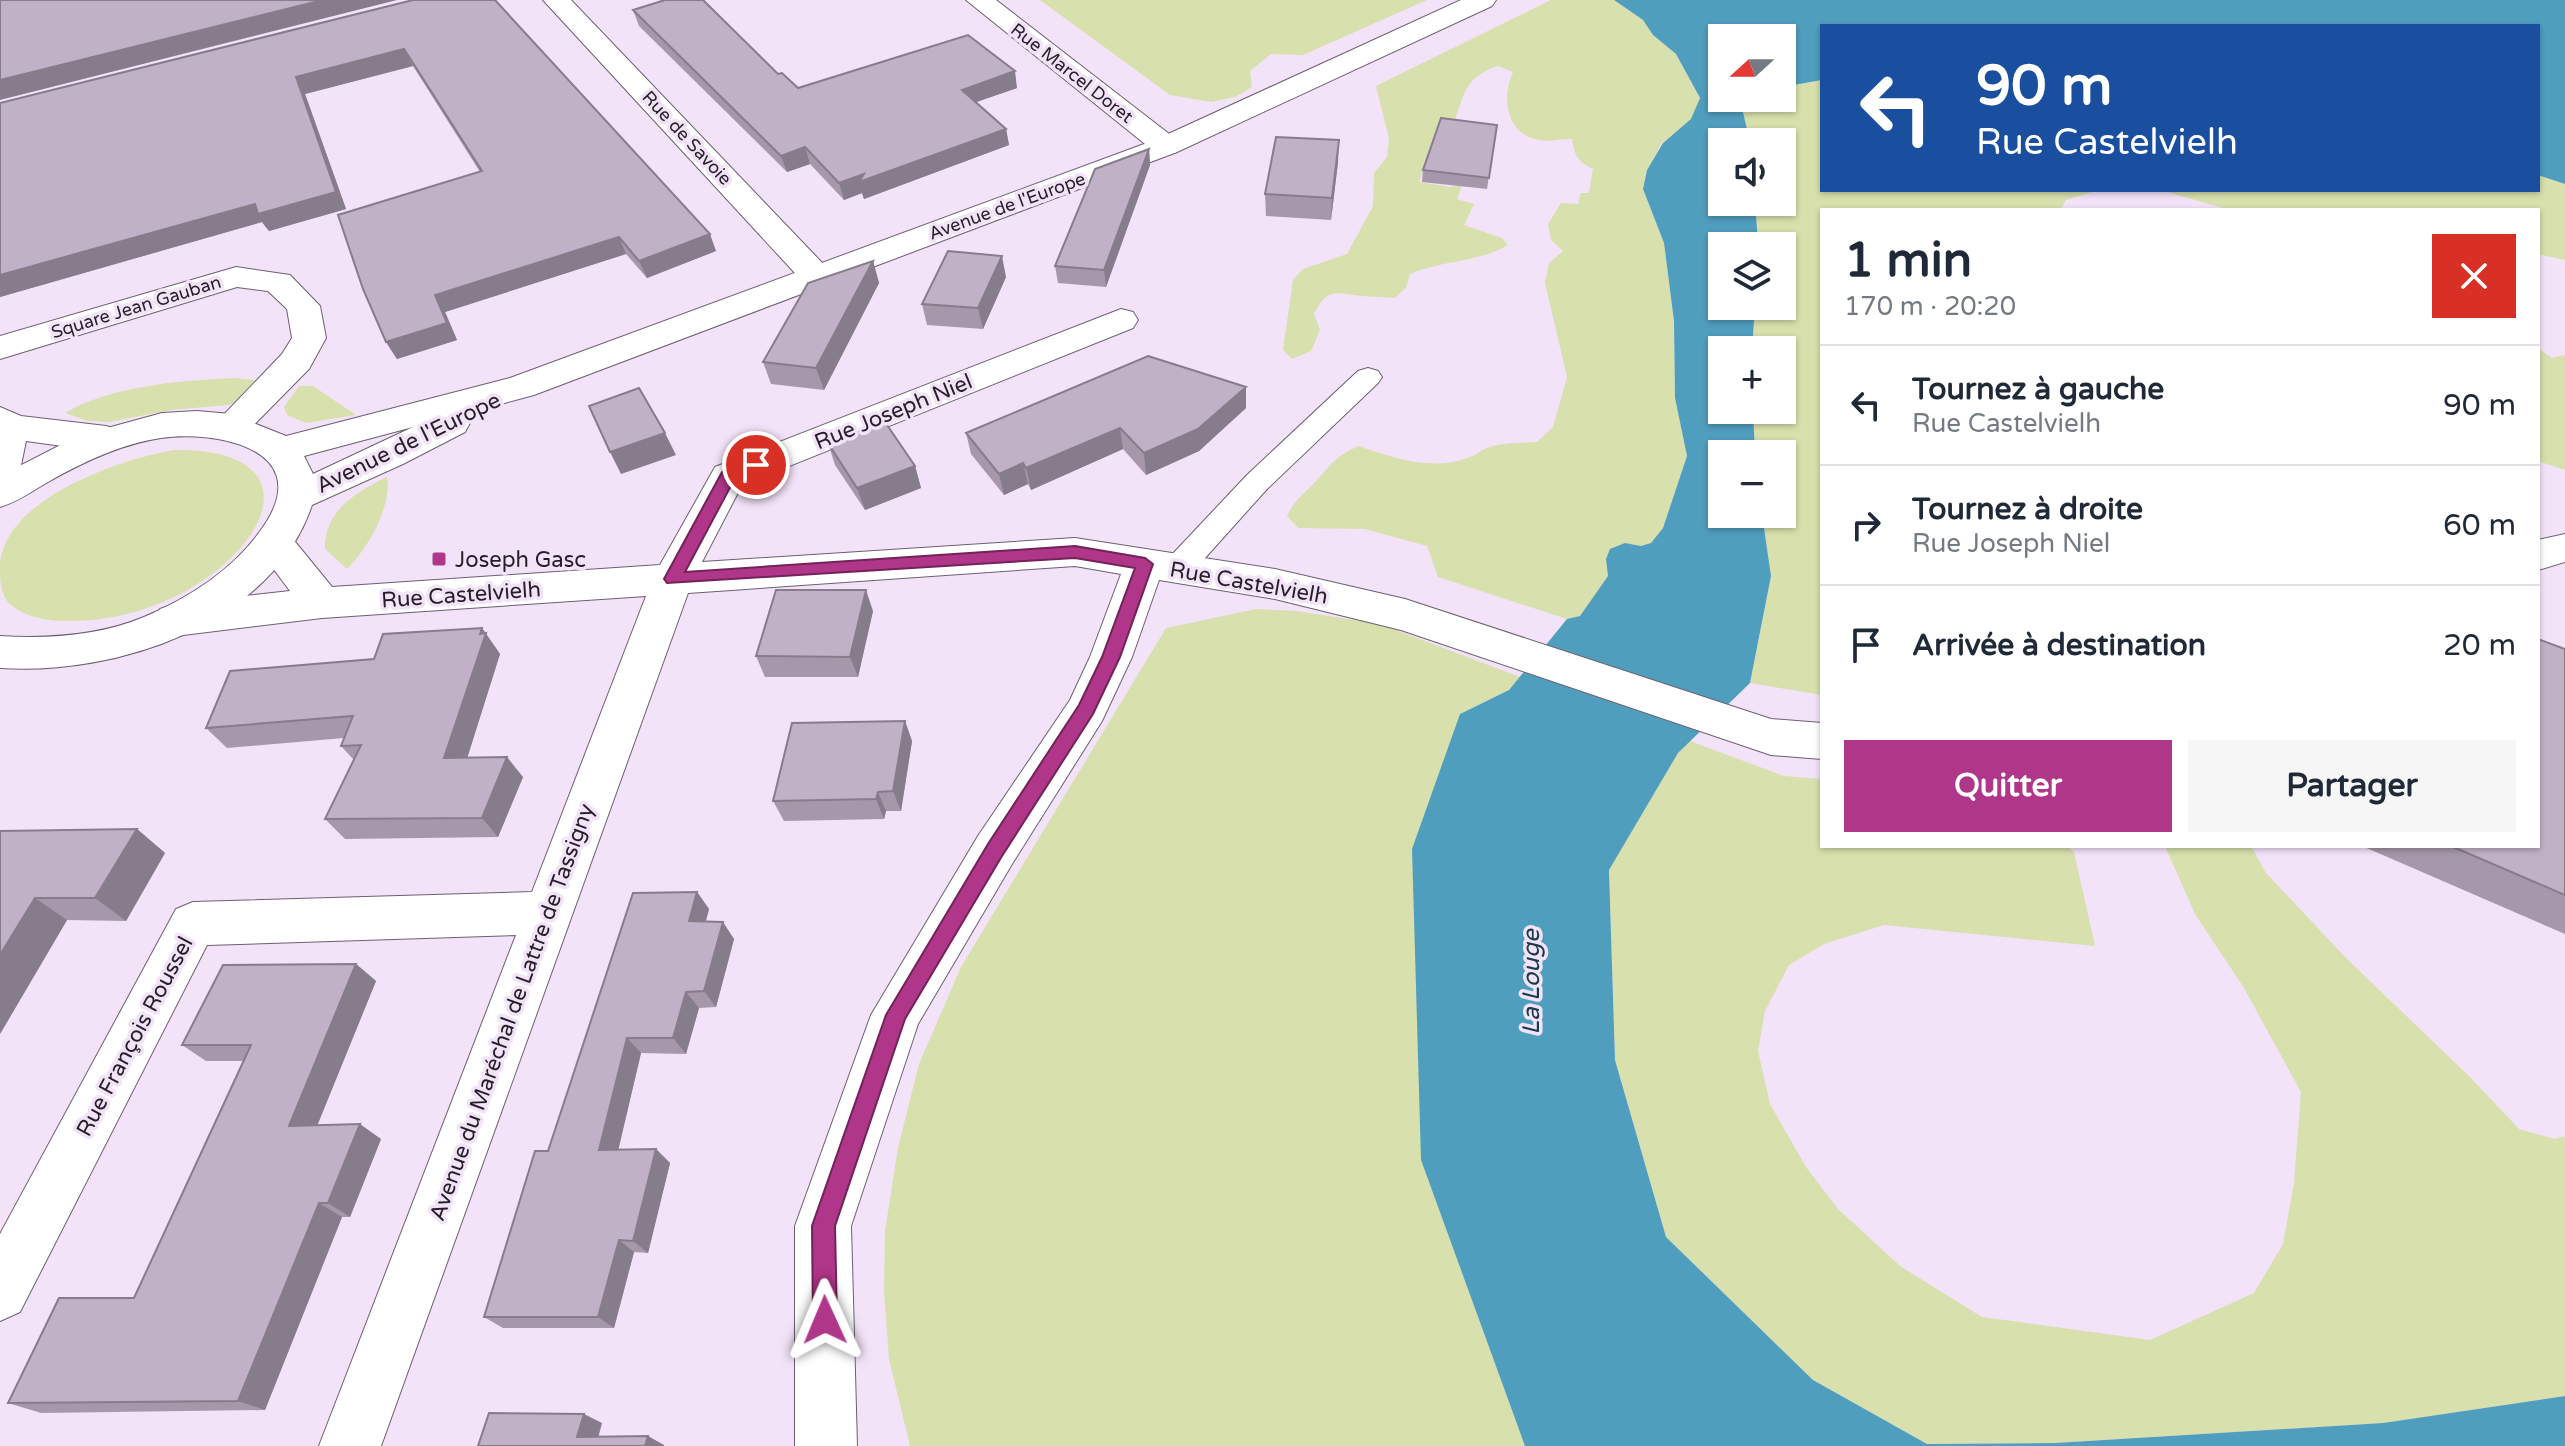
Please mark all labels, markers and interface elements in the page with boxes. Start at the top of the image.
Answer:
street label: Rue Marcel Doret [1006,18,1138,128]
north arrow [1708,24,1796,112]
map controls [1708,24,1796,528]
text: 90 m [1976,53,2112,120]
icon: left [1844,56,1948,160]
street label: Rue de Savoie [638,86,736,190]
text: Rue Castelvielh [1976,121,2238,164]
button: sound [1708,128,1796,216]
street label: Avenue de l'Europe [926,167,1088,245]
button: layers [1708,232,1796,320]
text: 1 min [1844,232,1972,290]
button: close [2432,234,2516,318]
street label: Square Jean Gauban [48,271,224,343]
text: 170 m · 20:20 [1844,291,2016,322]
button: + [1708,336,1796,424]
street label: Rue Joseph Niel [811,368,976,455]
text: Tournez à gauche [1912,371,2164,408]
icon: left [1844,383,1888,427]
street label: Avenue de l'Europe [312,387,505,499]
text: 90 m [2443,387,2516,424]
text: Rue Castelvielh [1912,408,2101,439]
pin [722,431,790,499]
button: − [1708,440,1796,528]
icon: arrive [734,443,778,487]
text: Tournez à droite [1912,491,2143,528]
icon: right [1844,503,1888,547]
text: 60 m [2443,507,2516,544]
text: Rue Joseph Niel [1912,528,2110,559]
place label: Joseph Gasc [455,547,586,573]
marker: Joseph Gasc [430,550,448,568]
street label: Rue Castelvielh [1168,556,1330,610]
street label: Rue Castelvielh [380,576,542,614]
icon: arrive [1844,623,1888,667]
text: Arrivée à destination [1912,627,2206,664]
text: 20 m [2443,627,2516,664]
button: Quitter [1844,740,2172,832]
button: Partager [2188,740,2516,832]
street label: Avenue du Maréchal de Lattre de Tassigny [424,800,600,1224]
water label: La Louge [1517,928,1546,1035]
street label: Rue François Roussel [71,932,199,1141]
position arrow [783,1278,867,1362]

